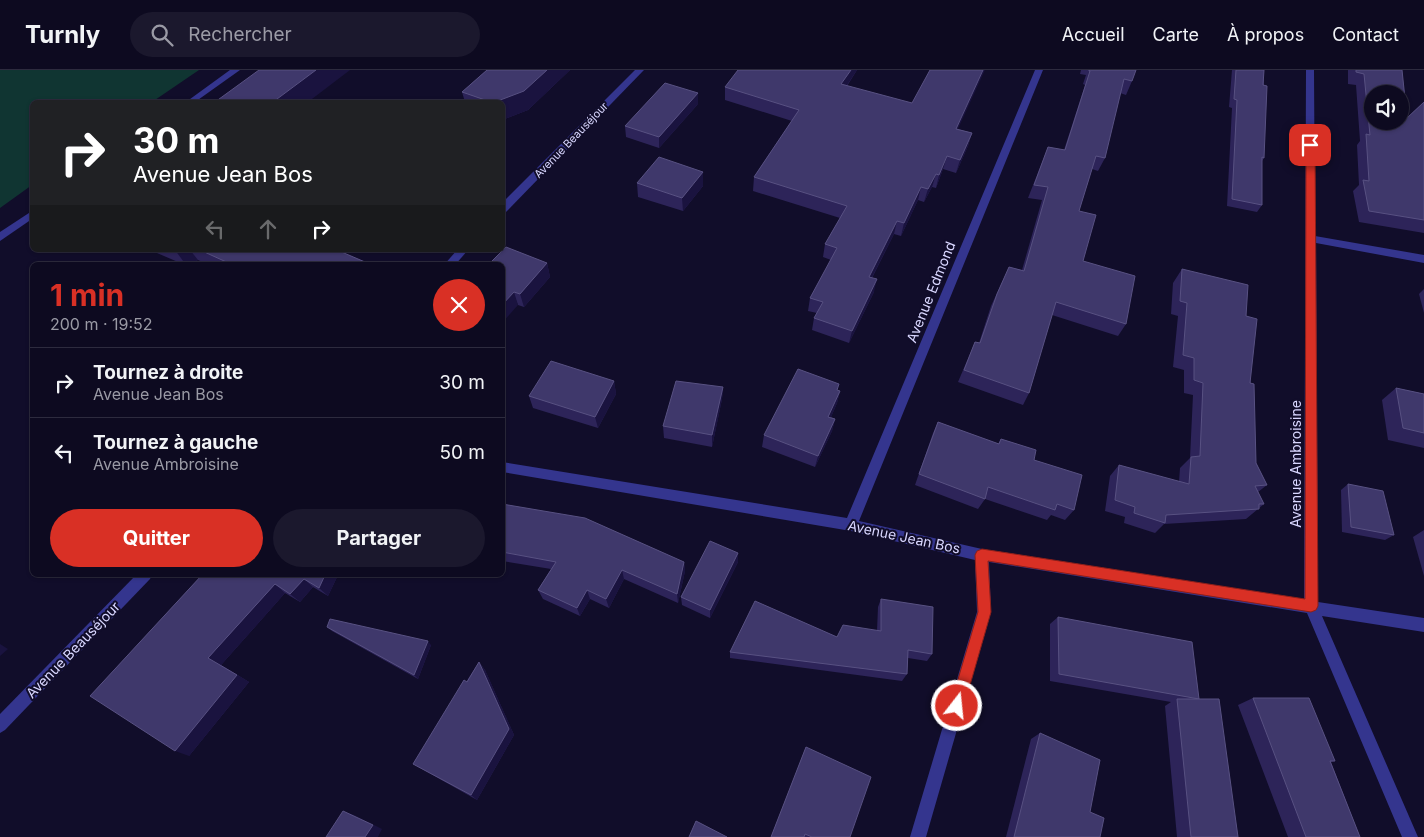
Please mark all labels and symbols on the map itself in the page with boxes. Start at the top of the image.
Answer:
street label: Avenue Beauséjour [531,99,611,181]
pin [1289,124,1331,166]
street label: Avenue Edmond [902,239,959,345]
street label: Avenue Ambroisine [1287,400,1304,528]
street label: Avenue Jean Bos [846,516,962,557]
street label: Avenue Beauséjour [22,598,123,701]
position arrow [930,679,982,731]

